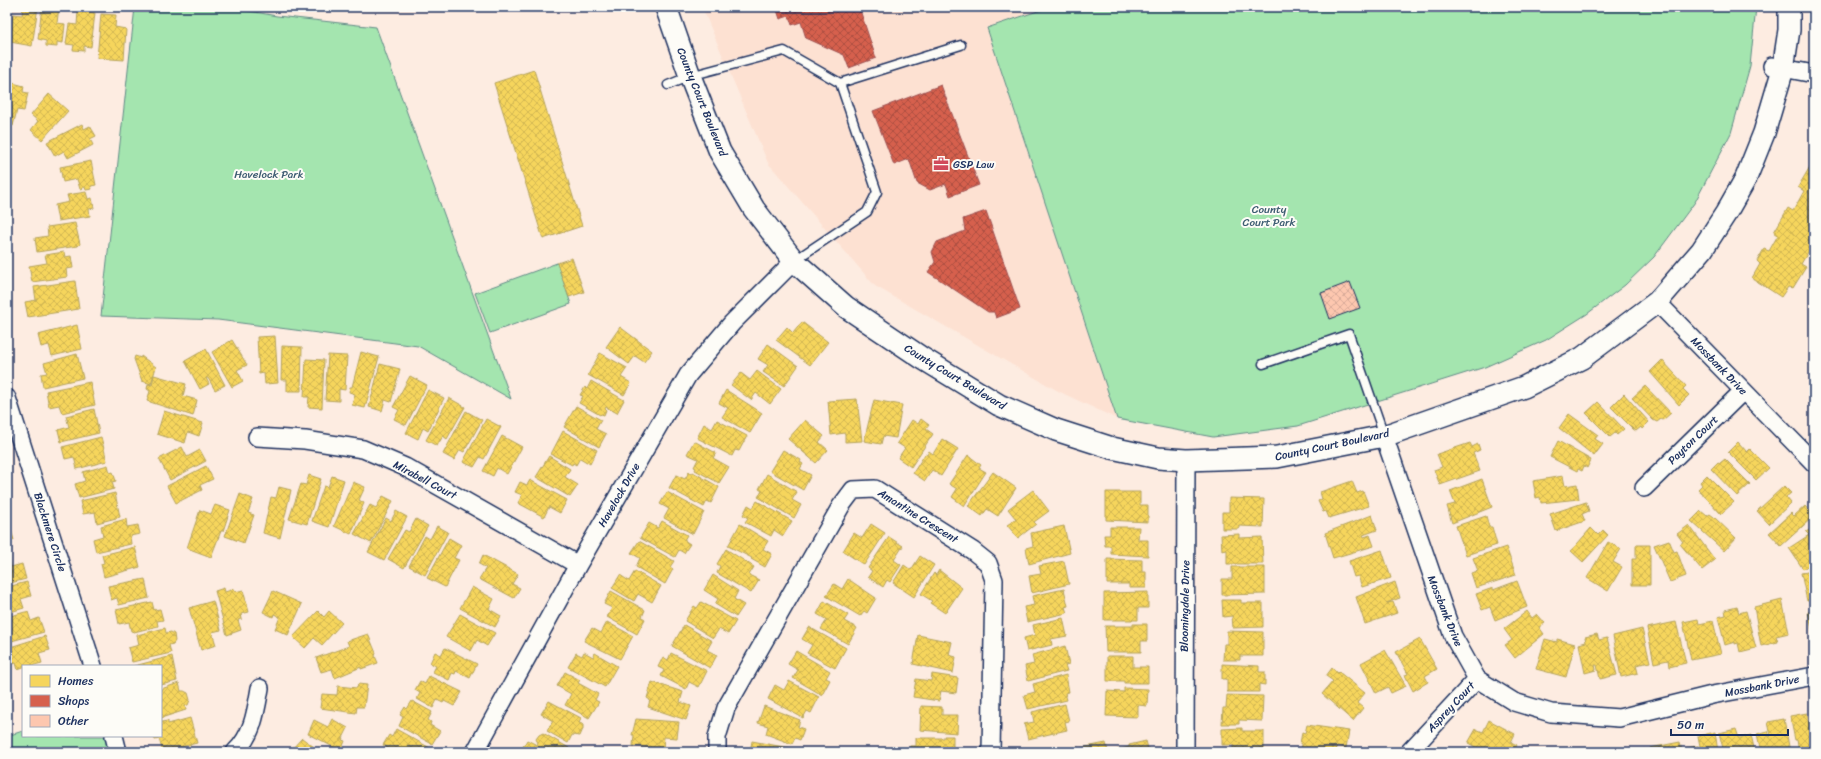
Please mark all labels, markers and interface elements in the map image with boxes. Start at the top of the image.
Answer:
street label: County Court Boulevard [671,45,733,161]
office icon: GSP Law [932,155,950,173]
place label: GSP Law [953,155,995,174]
park label: Havelock Park [234,165,304,184]
park label: County Court Park [1243,200,1296,232]
street label: Mossbank Drive [1686,332,1752,400]
street label: County Court Boulevard [900,339,1011,416]
street label: Payton Court [1663,411,1723,469]
street label: County Court Boulevard [1273,423,1392,466]
street label: Mirabell Court [390,455,461,505]
street label: Havelock Drive [593,459,645,531]
street label: Amantine Crescent [873,483,962,549]
street label: Blackmere Circle [28,490,72,574]
street label: Bloomingdale Drive [1175,559,1195,652]
street label: Mossbank Drive [1422,572,1468,650]
legend [22,665,162,737]
street label: Mossbank Drive [1723,669,1801,703]
text: Homes [58,670,94,692]
street label: Asprey Court [1422,677,1480,738]
text: Shops [58,690,89,712]
text: Other [58,710,89,732]
scale bar [1671,711,1788,737]
text: 50 m [1677,714,1704,736]

